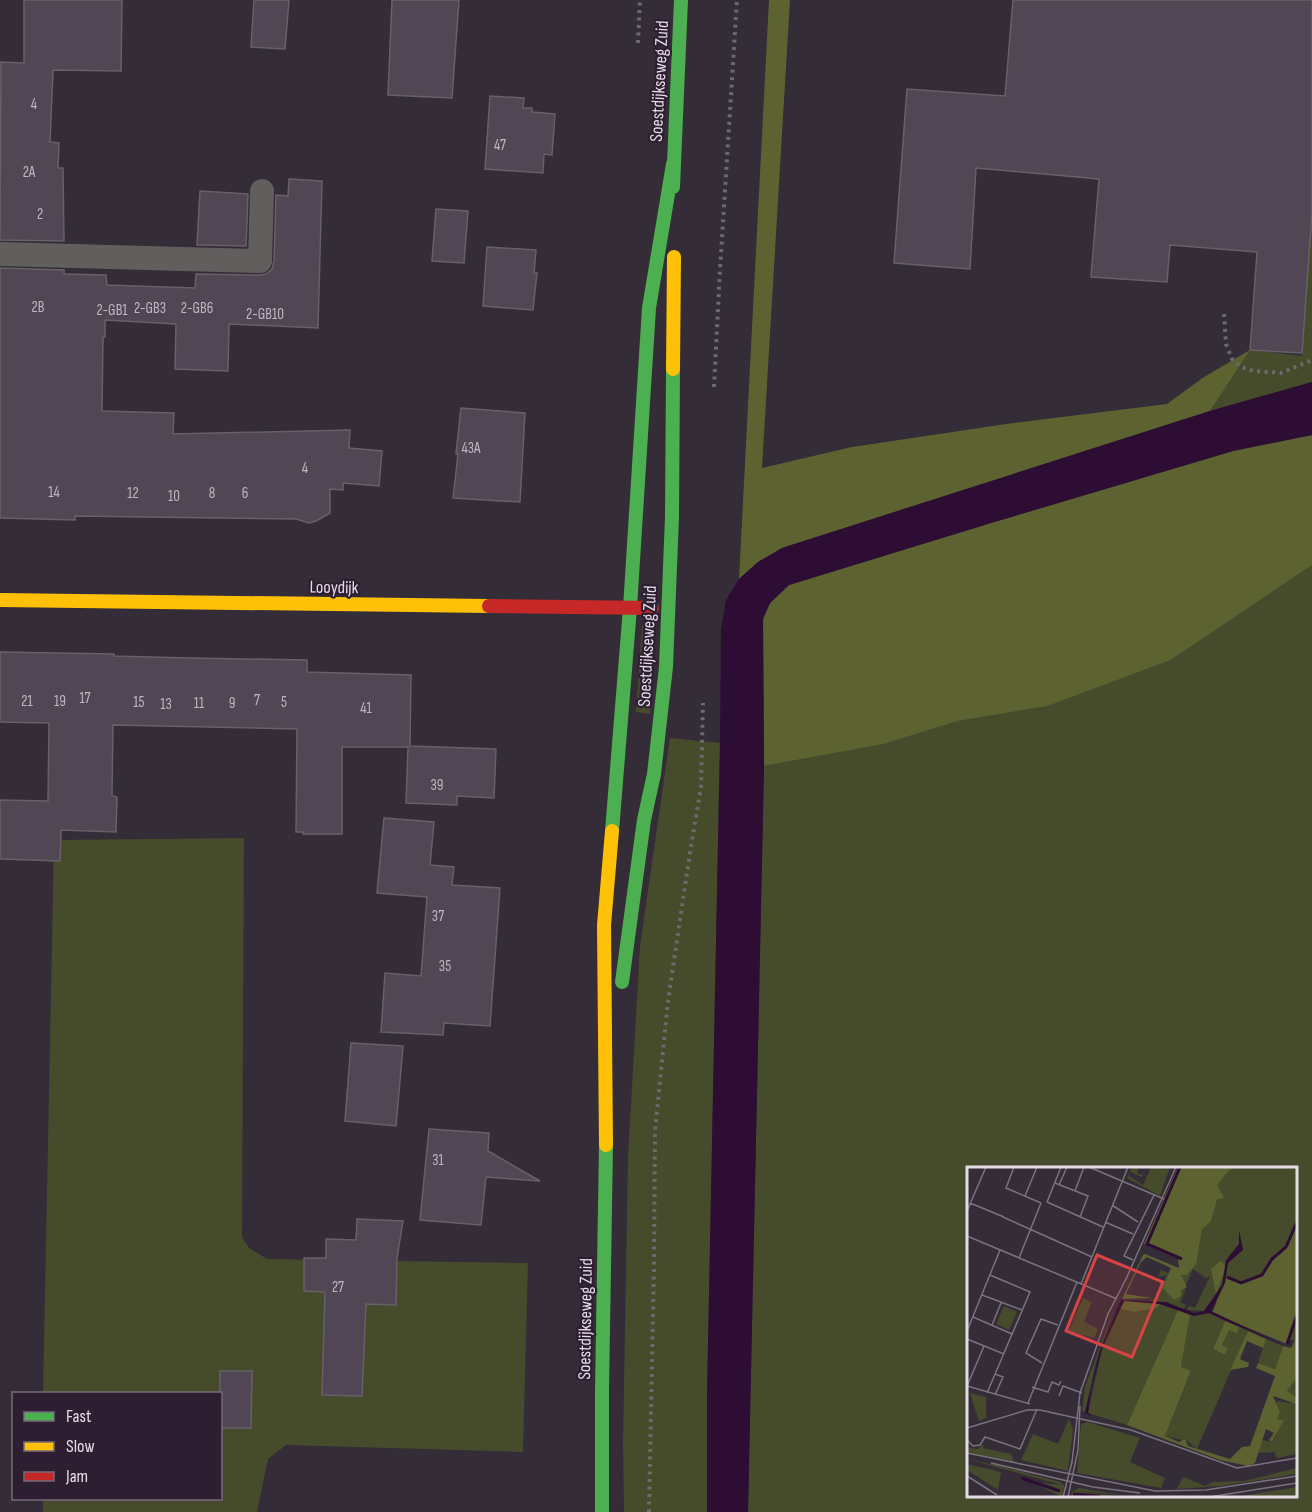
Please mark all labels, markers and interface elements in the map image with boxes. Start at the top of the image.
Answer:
street label: Soestdijkseweg Zuid [646,20,673,142]
house number: 4 [31,95,37,114]
house number: 47 [494,136,506,155]
house number: 2A [23,163,36,182]
house number: 2 [37,205,43,224]
house number: 2B [32,298,45,317]
house number: 2-GB3 [134,299,166,318]
house number: 2-GB6 [181,299,213,318]
house number: 2-GB1 [96,301,128,320]
house number: 2-GB10 [246,305,284,324]
house number: 43A [461,439,481,458]
house number: 4 [302,459,308,478]
house number: 14 [48,483,60,502]
house number: 12 [127,484,139,503]
house number: 8 [209,484,215,503]
house number: 6 [242,484,248,503]
house number: 10 [168,487,180,506]
street label: Looydijk [309,577,359,598]
street label: Soestdijkseweg Zuid [634,585,661,707]
house number: 17 [79,689,91,708]
house number: 7 [254,691,260,710]
house number: 21 [21,692,33,711]
house number: 19 [54,692,66,711]
house number: 15 [133,693,145,712]
house number: 5 [281,693,287,712]
house number: 11 [194,694,205,713]
house number: 9 [229,694,235,713]
house number: 13 [160,695,172,714]
house number: 41 [360,699,373,718]
house number: 39 [431,776,443,795]
house number: 37 [432,907,444,926]
house number: 35 [439,957,451,976]
house number: 31 [432,1151,445,1170]
inset map [967,1167,1297,1497]
street label: Soestdijkseweg Zuid [574,1258,597,1380]
house number: 27 [332,1278,344,1297]
legend [12,1392,222,1500]
text: Fast [66,1406,92,1427]
text: Slow [66,1436,95,1457]
text: Jam [65,1466,88,1487]

